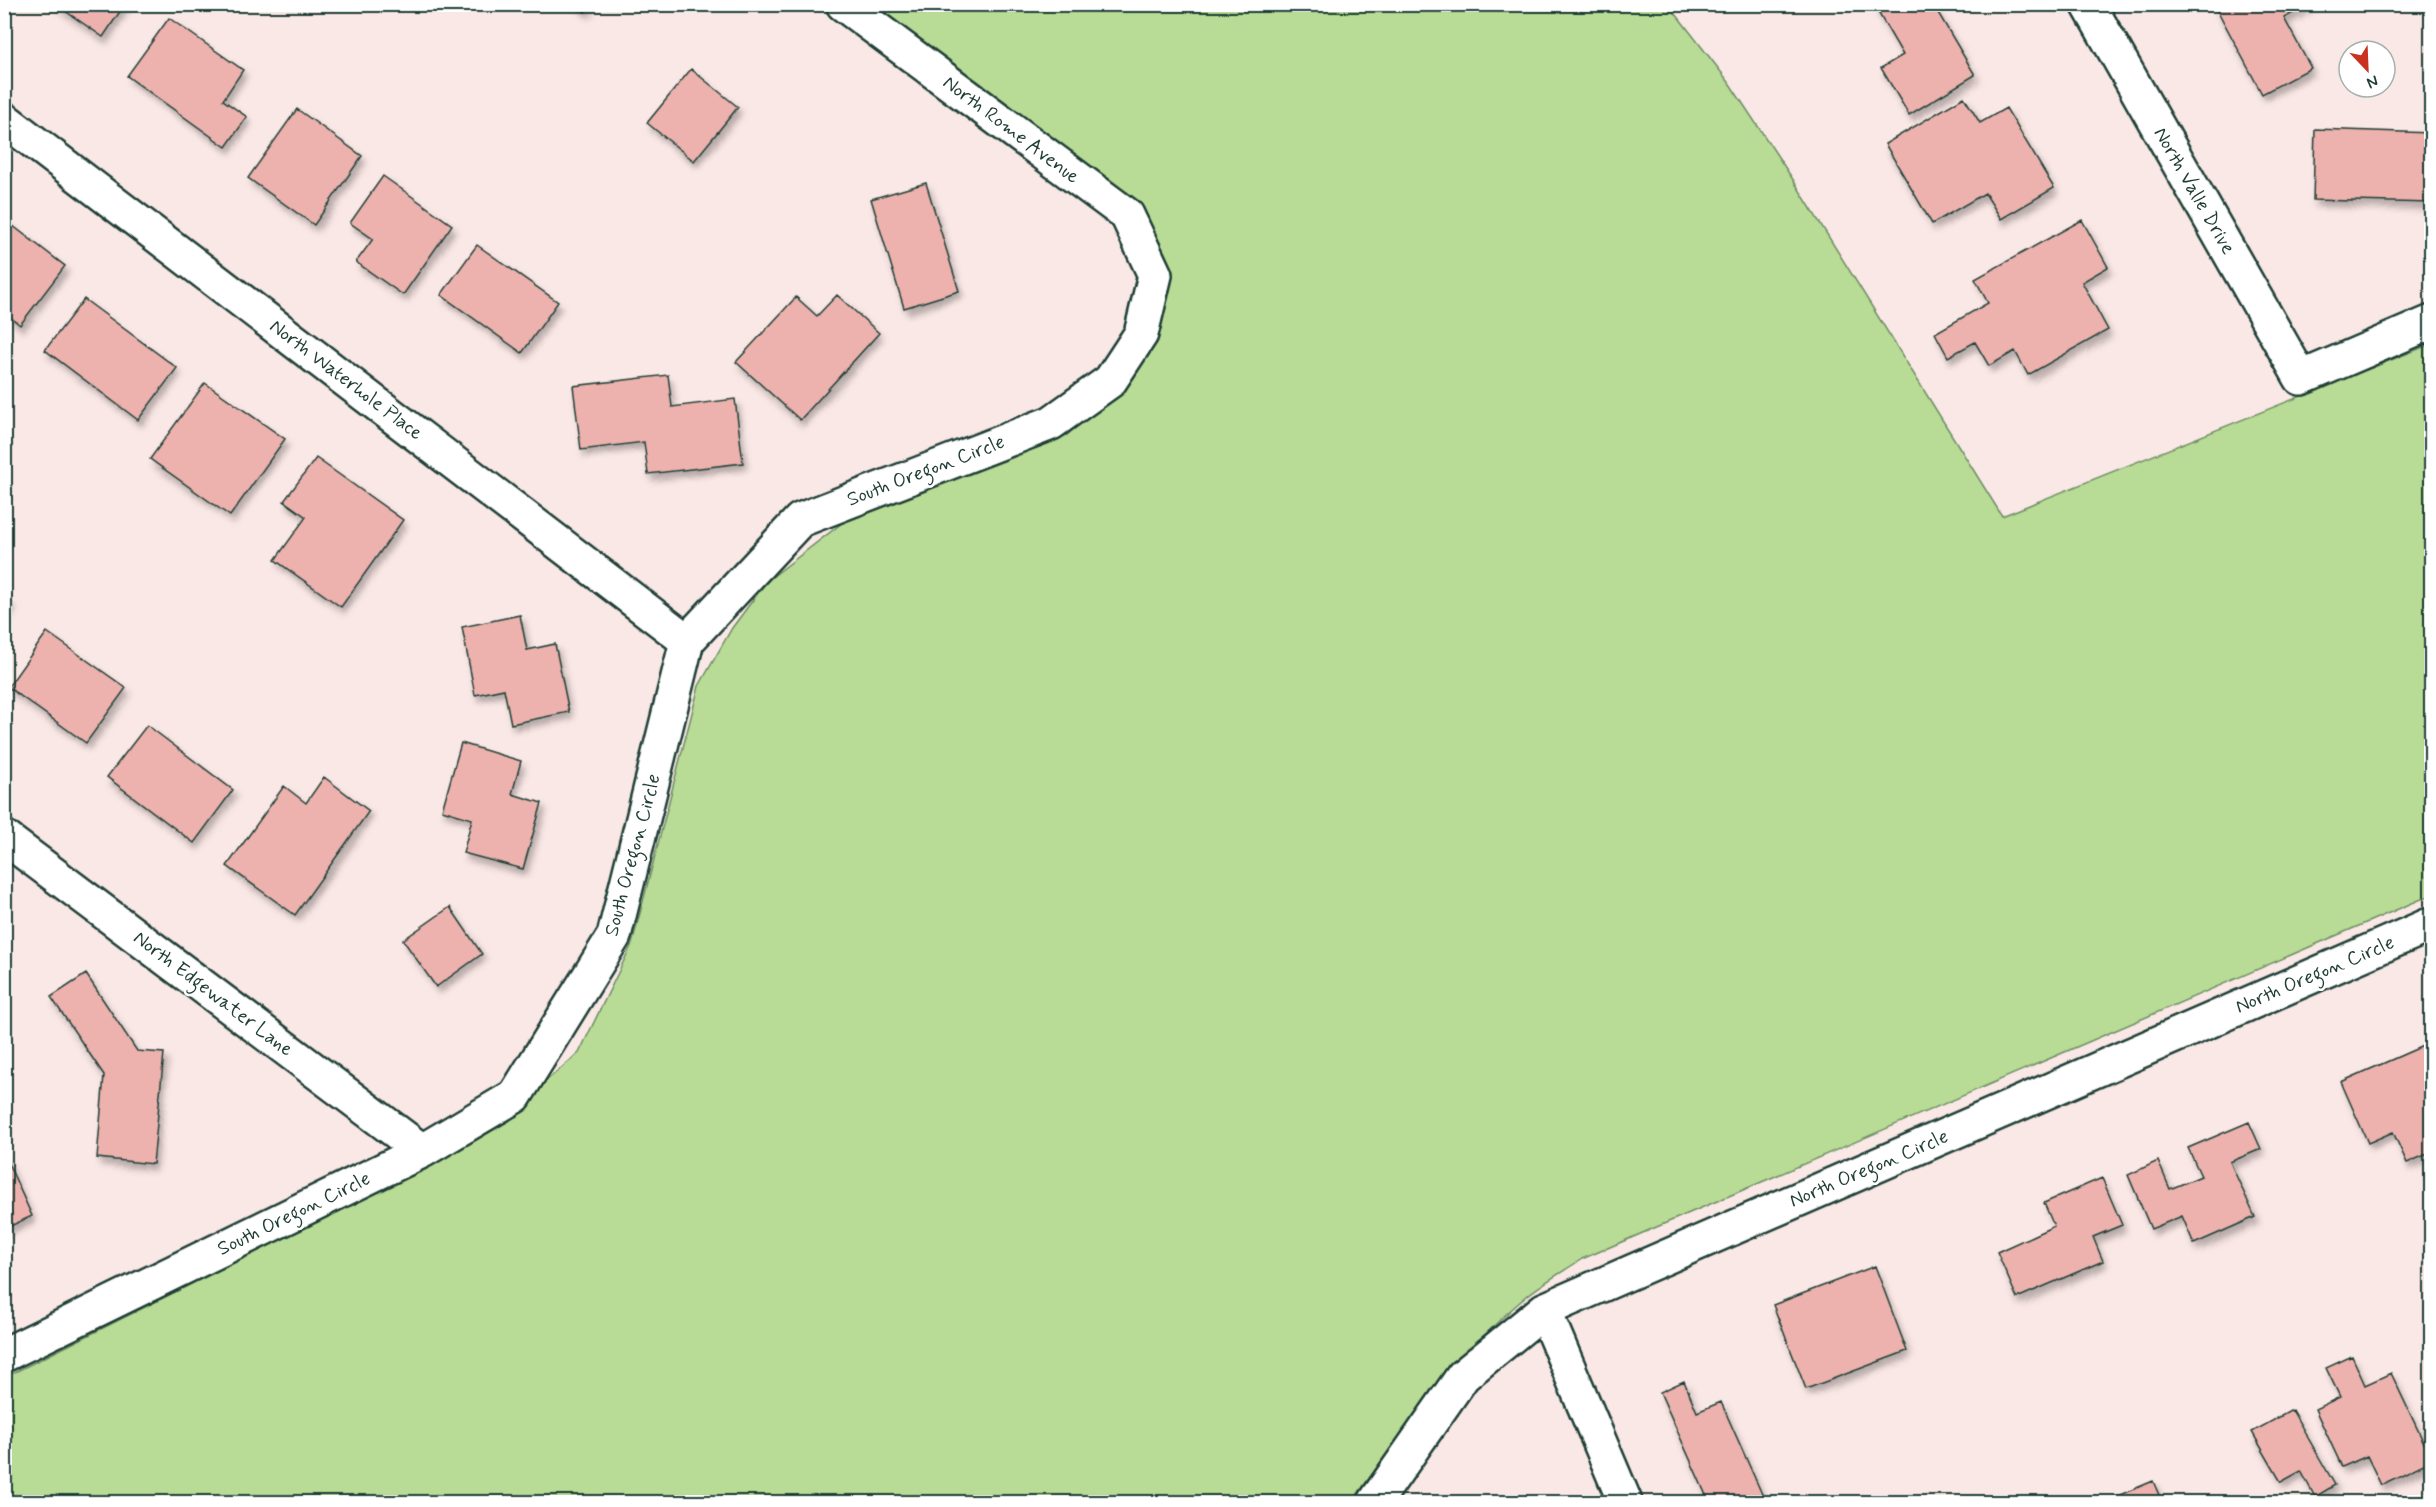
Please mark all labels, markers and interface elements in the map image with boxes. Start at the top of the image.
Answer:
north arrow [2337,39,2397,99]
street label: North Rome Avenue [937,70,1085,190]
text: N [2363,70,2381,93]
street label: North Valle Drive [2147,122,2241,260]
street label: North Waterhole Place [264,313,428,447]
street label: South Oregon Circle [843,428,1010,515]
street label: South Oregon Circle [598,771,670,940]
street label: North Edgewater Lane [126,925,299,1065]
street label: North Oregon Circle [2231,929,2399,1023]
street label: North Oregon Circle [1785,1123,1953,1217]
street label: South Oregon Circle [213,1165,376,1265]

